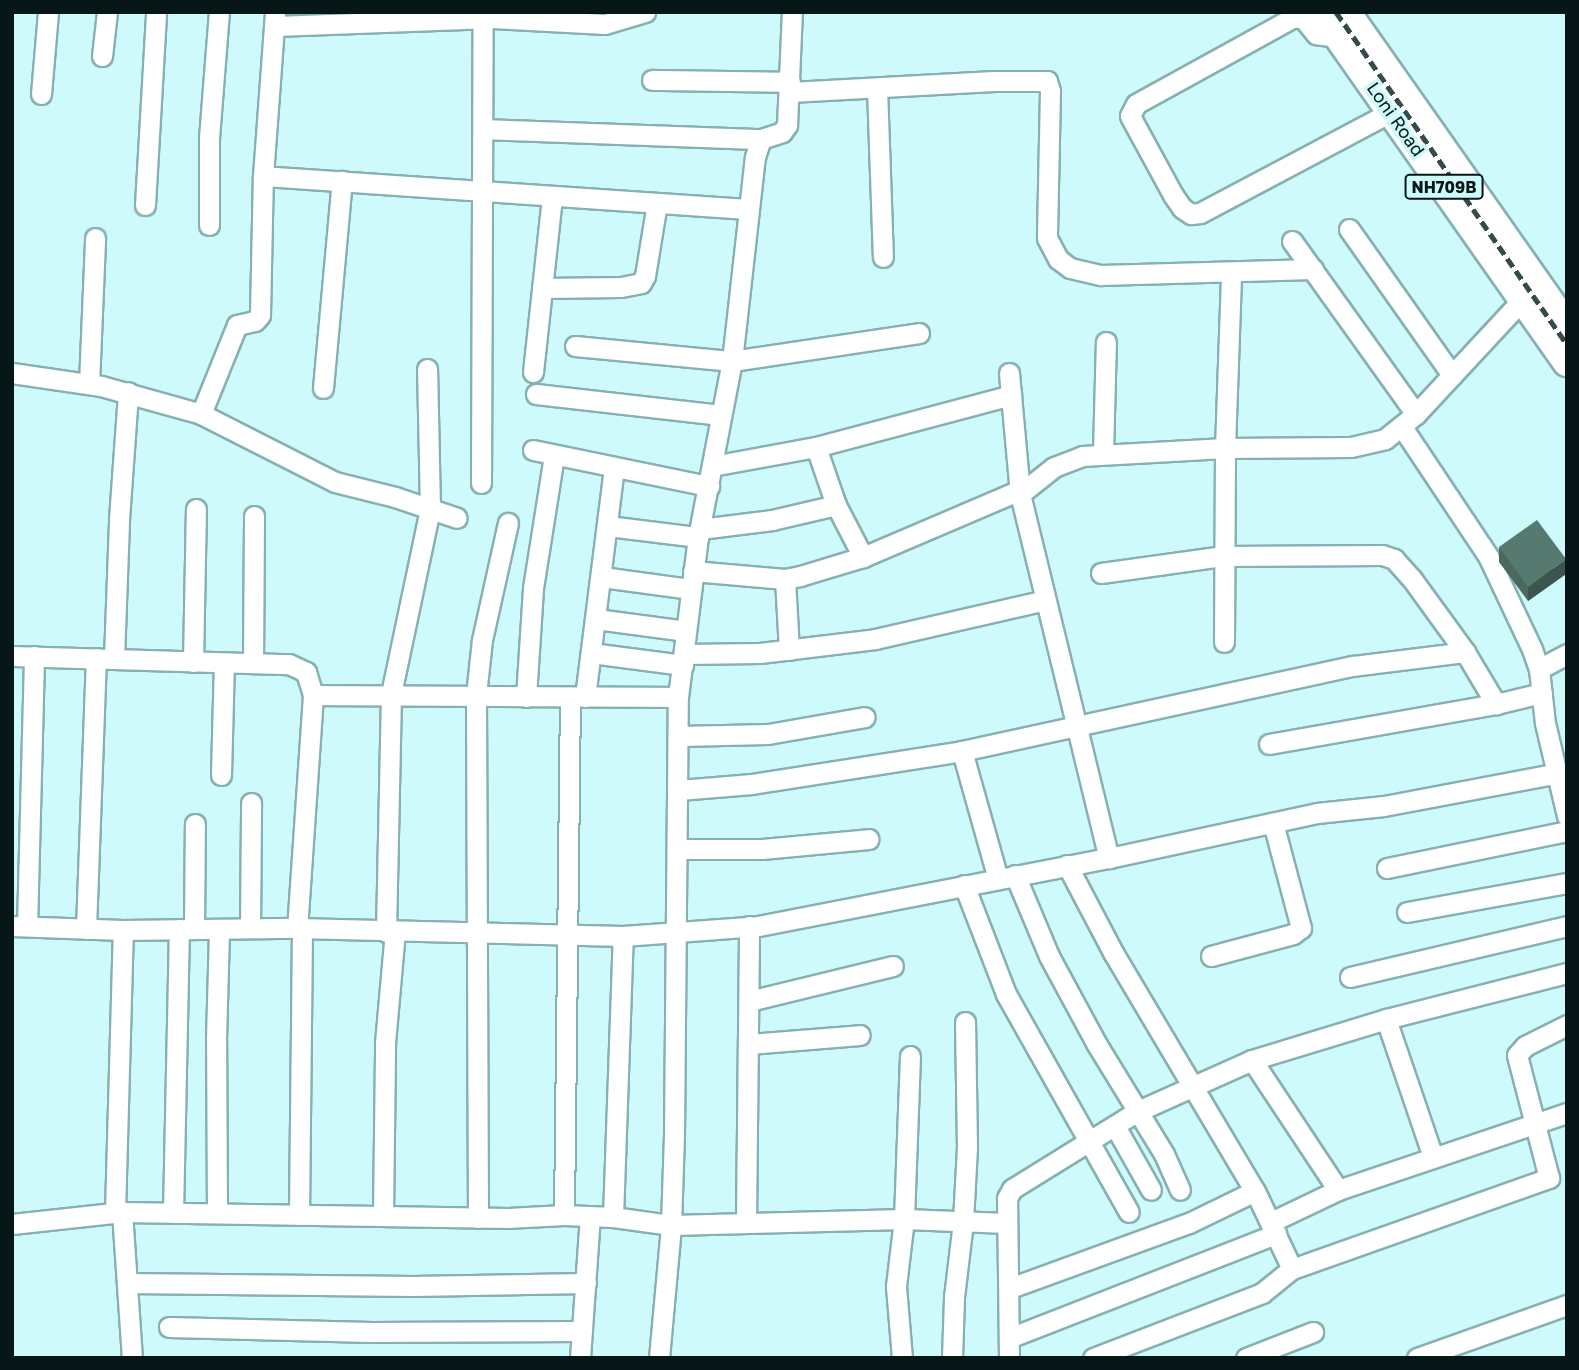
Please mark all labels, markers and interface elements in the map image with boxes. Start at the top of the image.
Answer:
street label: Loni Road [1363,78,1429,160]
road number: NH709B [1404,174,1484,200]

